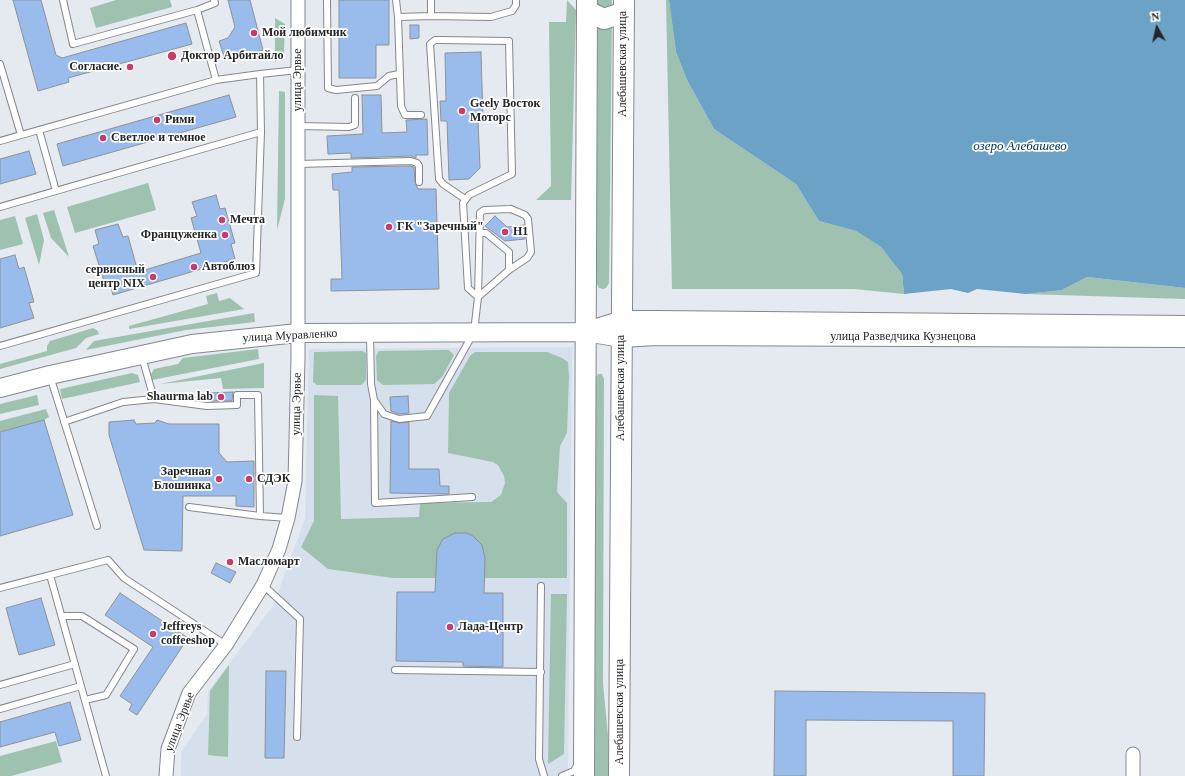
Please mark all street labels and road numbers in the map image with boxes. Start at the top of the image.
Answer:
street label: Алебашевская улица [616,11,630,117]
street label: улица Эрвье [291,48,305,112]
street label: улица Муравленко [242,326,338,346]
street label: улица Разведчика Кузнецова [830,330,976,344]
street label: Алебашевская улица [614,335,628,441]
street label: улица Эрвье [289,372,305,436]
street label: Алебашевская улица [613,659,627,765]
street label: улица Эрвье [162,690,198,754]

